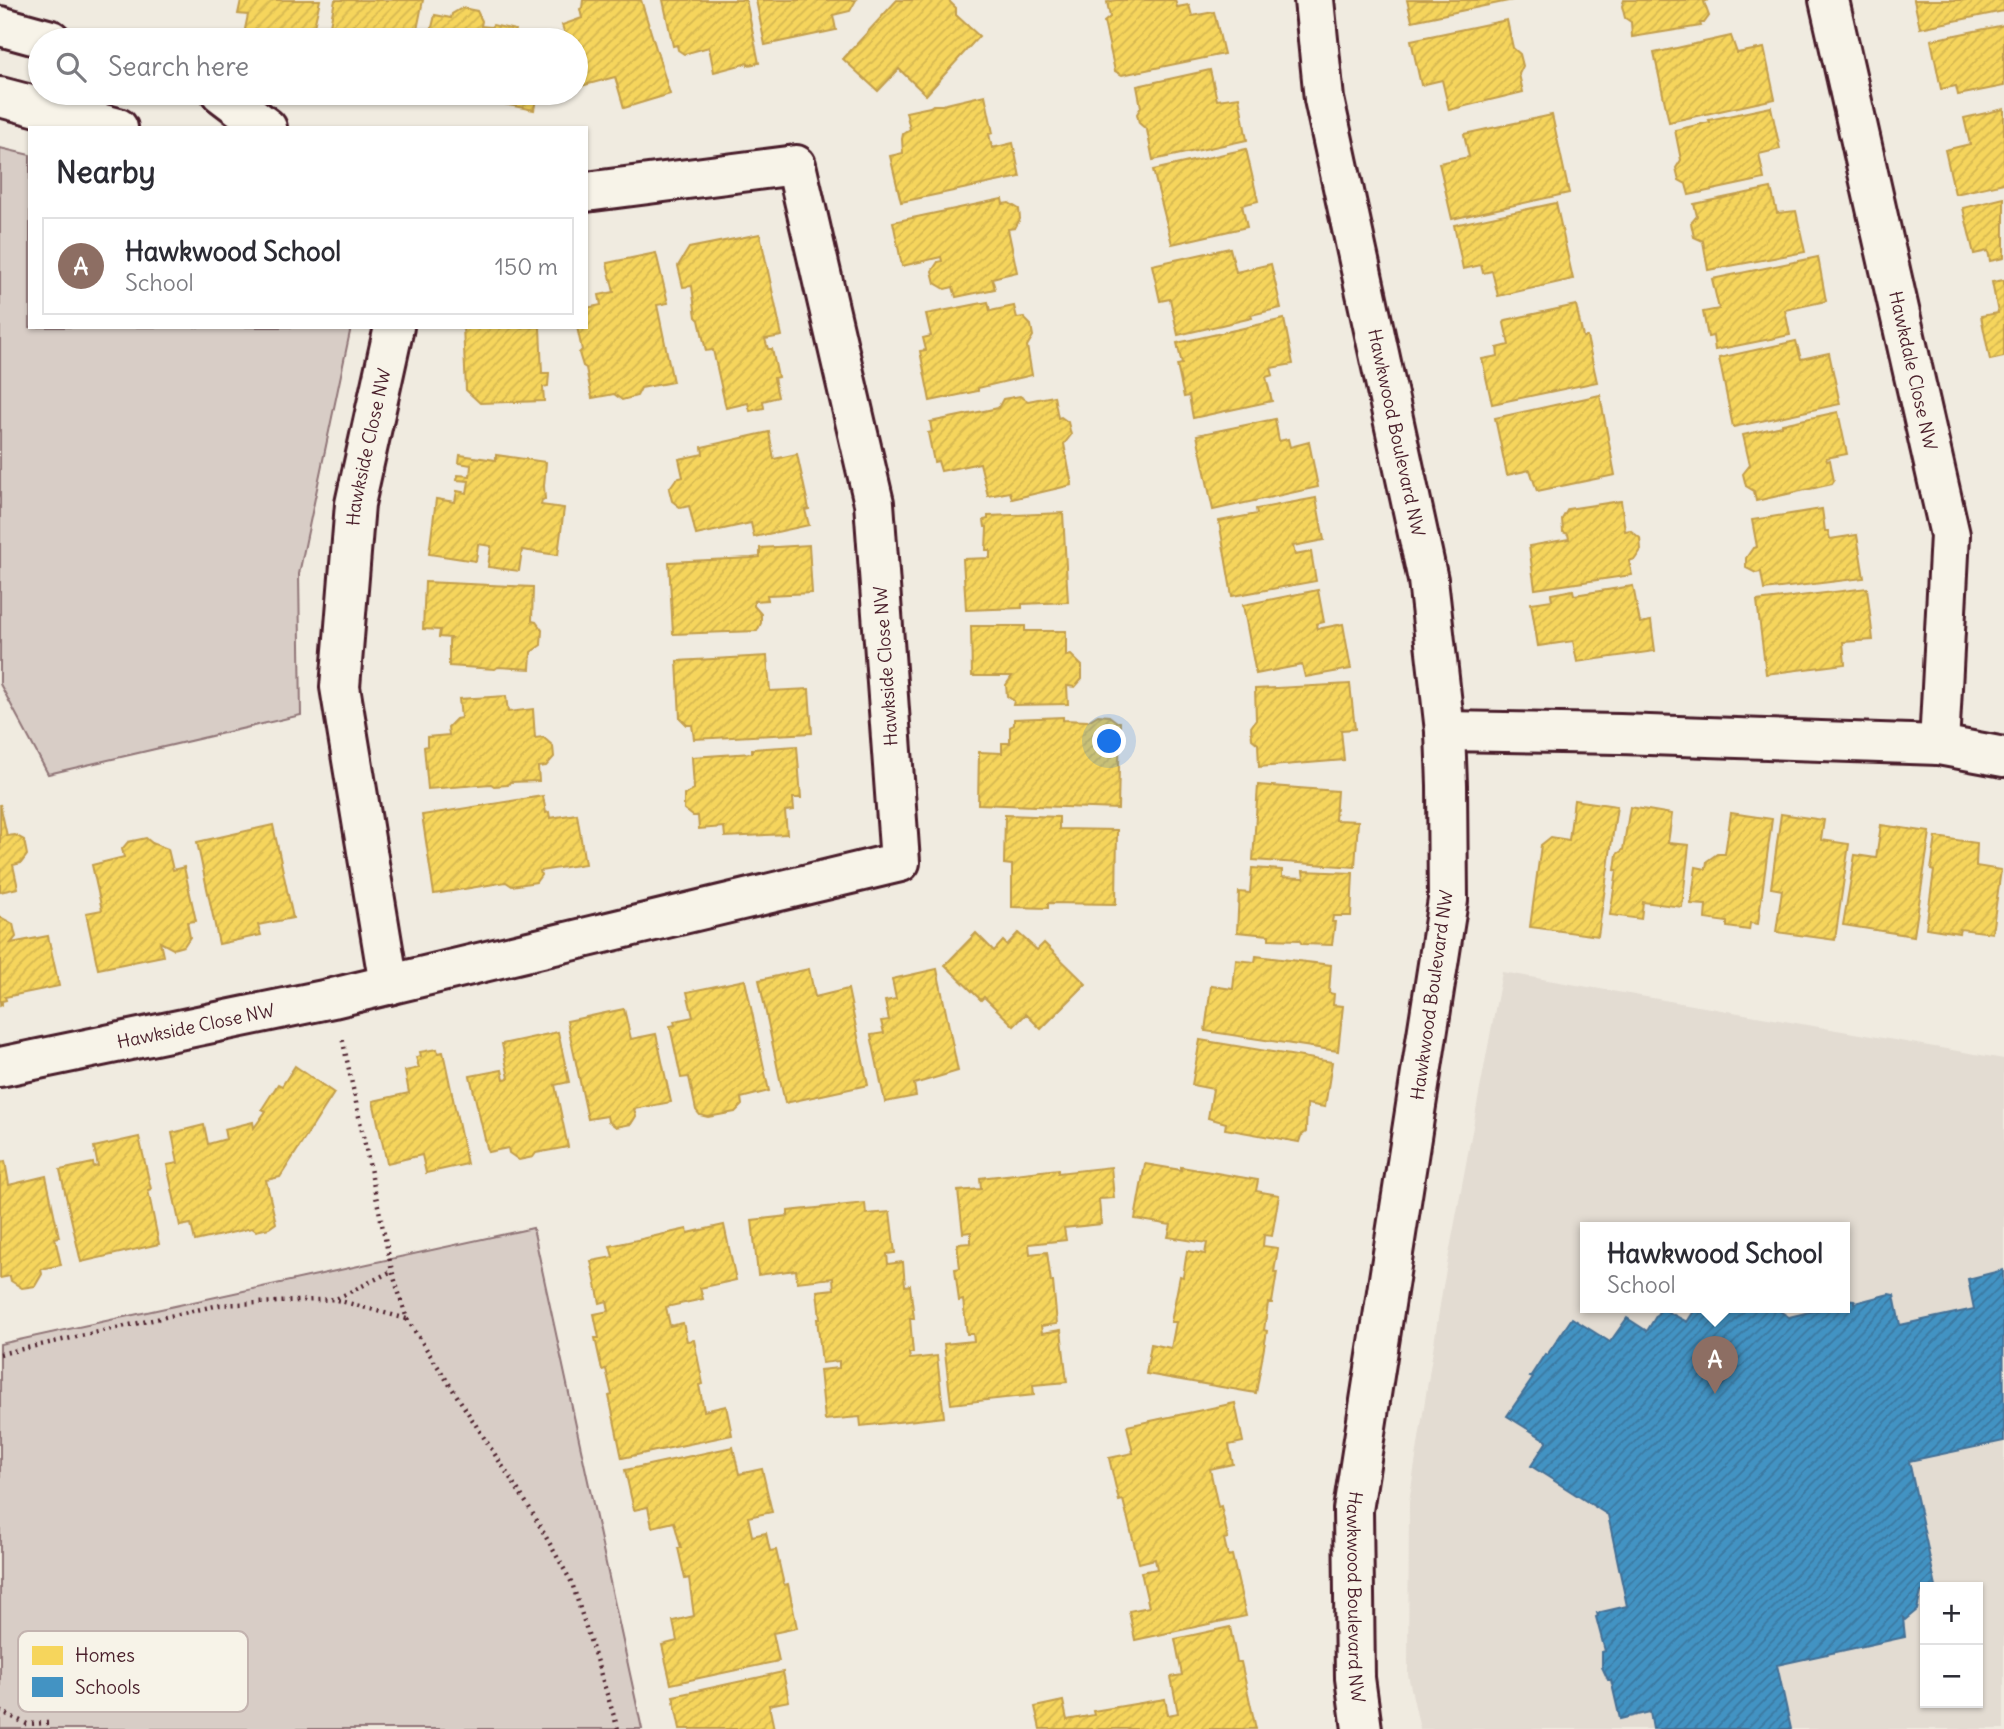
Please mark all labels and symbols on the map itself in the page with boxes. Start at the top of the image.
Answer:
street label: Hawkdale Close NW [1884,289,1942,452]
street label: Hawkwood Boulevard NW [1363,327,1430,539]
street label: Hawkside Close NW [341,366,396,527]
street label: Hawkside Close NW [868,585,903,747]
your location [1092,724,1126,758]
street label: Hawkwood Boulevard NW [1405,889,1458,1101]
street label: Hawkside Close NW [115,998,277,1053]
pin: A [1692,1336,1738,1394]
street label: Hawkwood Boulevard NW [1341,1490,1370,1704]
legend [18,1631,248,1712]
text: Homes [75,1643,135,1667]
text: Schools [75,1675,140,1699]

